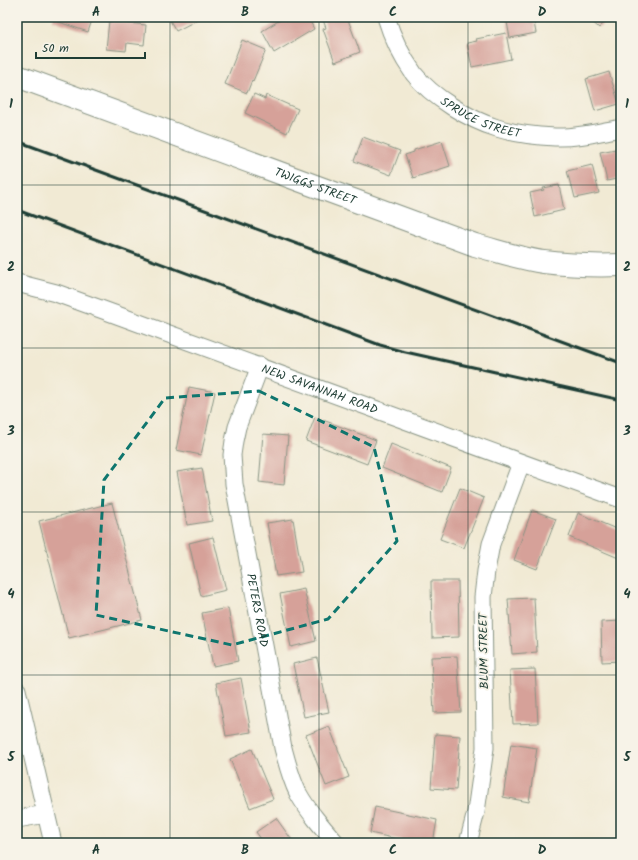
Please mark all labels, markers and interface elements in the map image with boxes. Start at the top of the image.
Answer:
text: A [92,2,100,23]
text: B [241,2,249,23]
text: C [389,2,397,23]
text: D [538,2,547,23]
scale bar [36,34,145,60]
text: 50 m [42,39,69,58]
street label: SPRUCE STREET [436,92,524,143]
text: 1 [9,94,13,115]
text: 1 [625,94,629,115]
street label: TWIGGS STREET [272,162,360,210]
text: 2 [7,257,15,278]
text: 2 [623,257,631,278]
street label: NEW SAVANNAH ROAD [259,359,381,419]
text: 3 [6,421,15,442]
text: 3 [622,421,631,442]
street label: PETERS ROAD [241,572,274,649]
text: 4 [7,584,15,605]
text: 4 [623,584,631,605]
street label: BLUM STREET [474,611,494,689]
text: 5 [7,747,16,768]
text: 5 [623,747,632,768]
text: A [92,840,100,860]
text: B [241,840,249,860]
text: C [389,840,397,860]
text: D [538,840,547,860]

